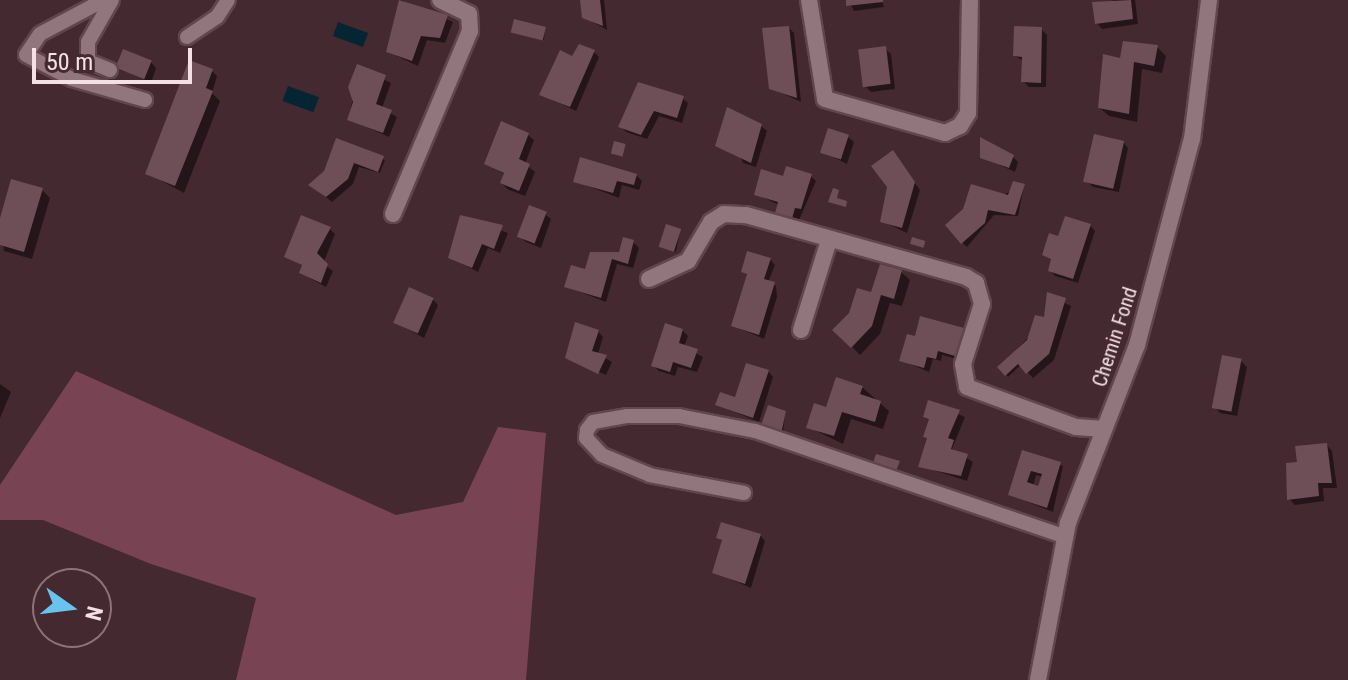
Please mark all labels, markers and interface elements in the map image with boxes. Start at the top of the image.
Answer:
scale bar [36,32,196,82]
text: 50 m [46,48,93,76]
street label: Chemin Fond [1088,284,1142,390]
north arrow [32,568,112,648]
text: N [80,604,108,623]

